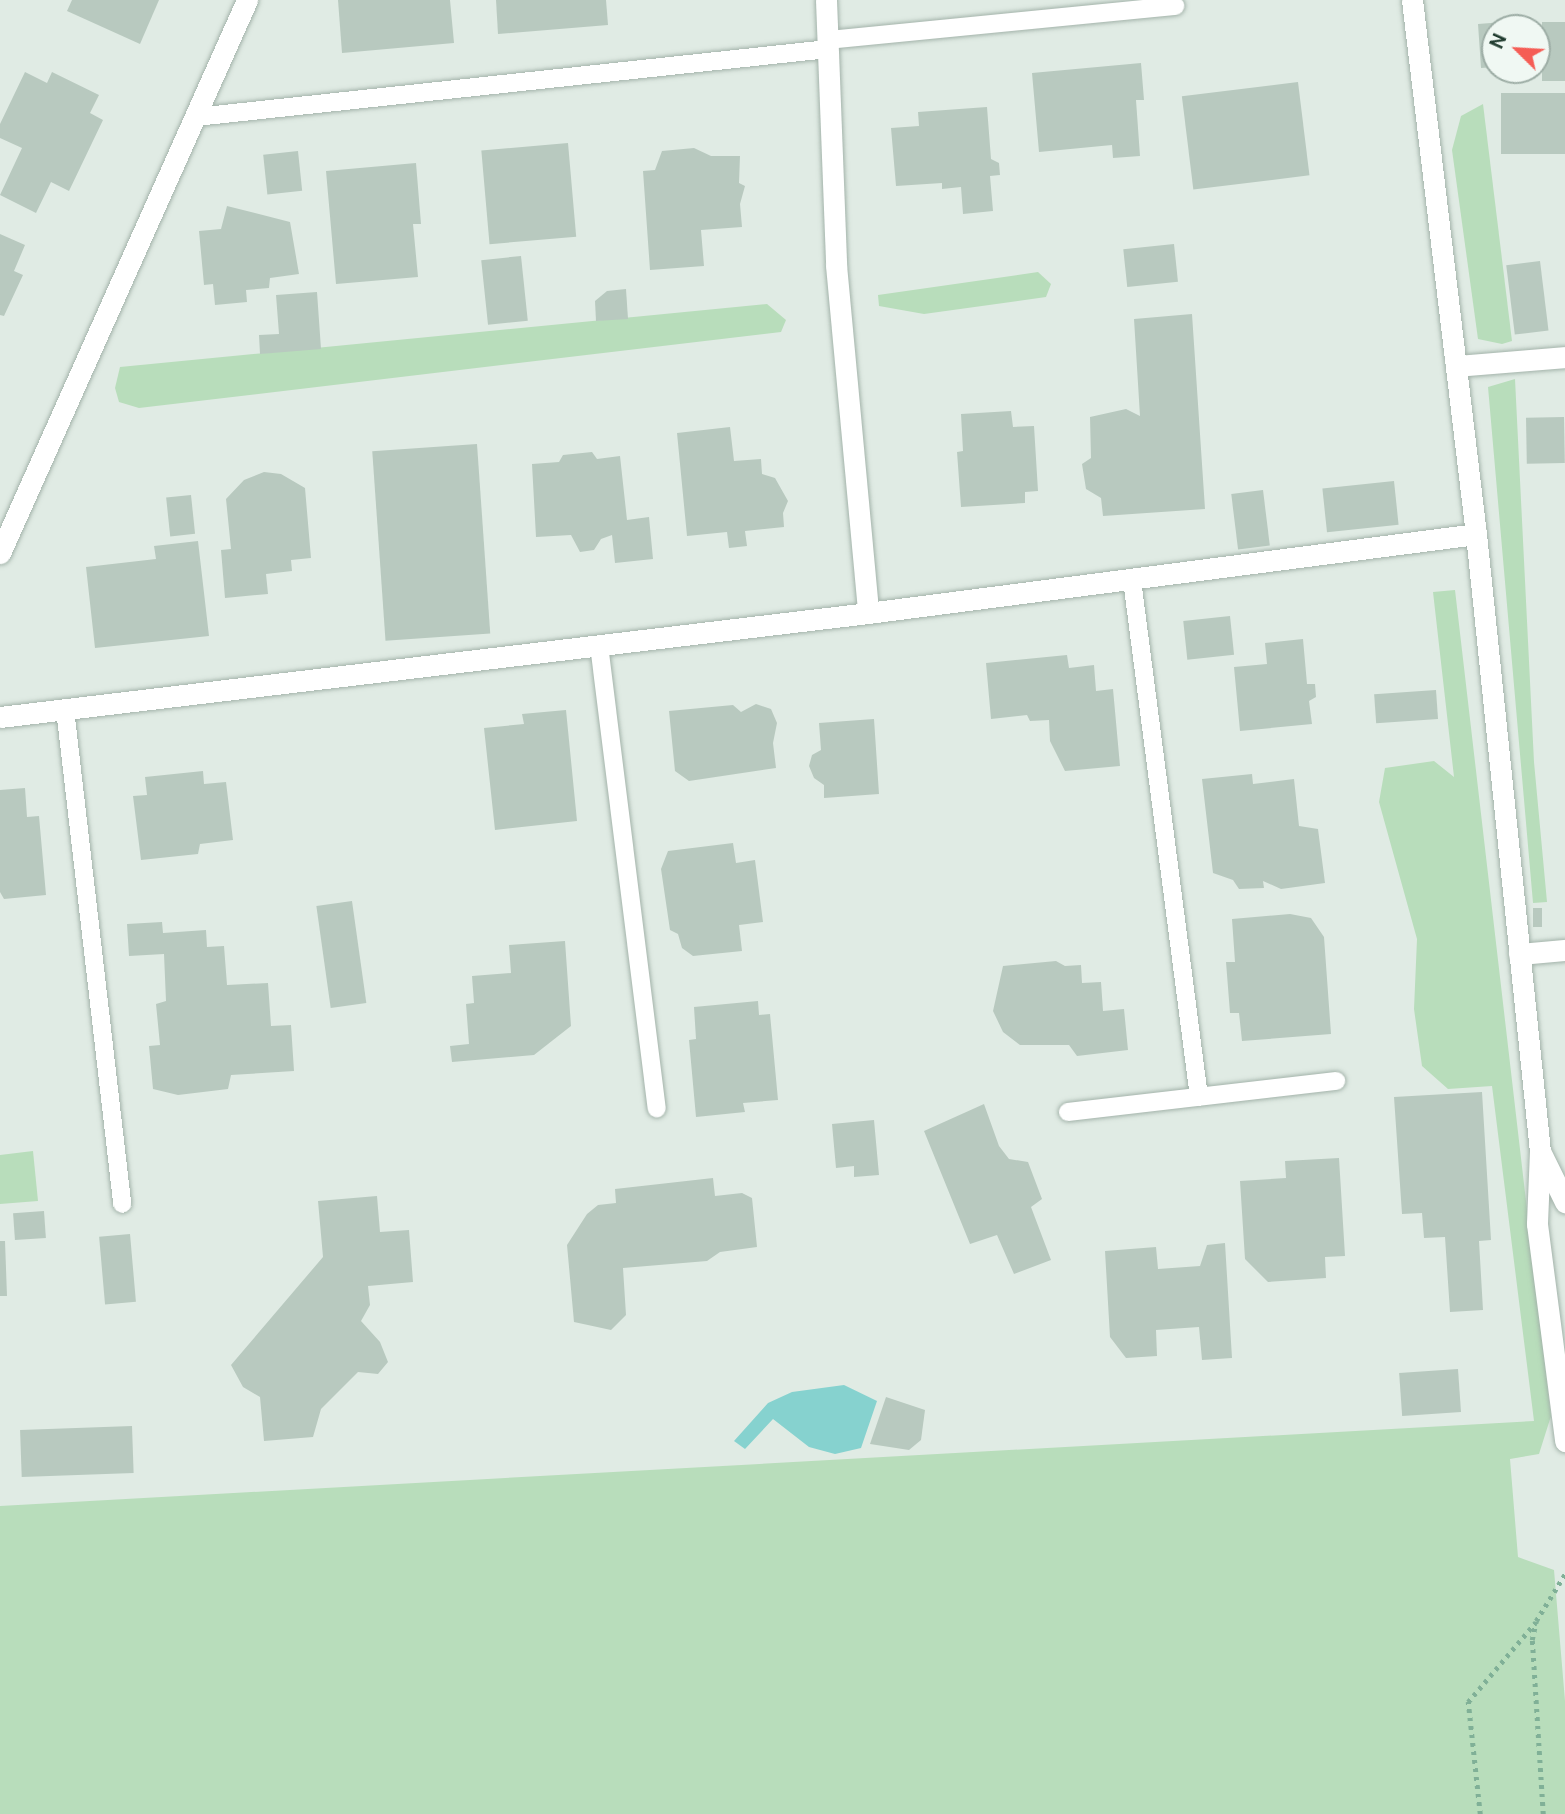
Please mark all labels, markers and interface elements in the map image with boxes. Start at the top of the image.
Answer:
north arrow [1481,14,1551,84]
text: N [1484,30,1512,52]

